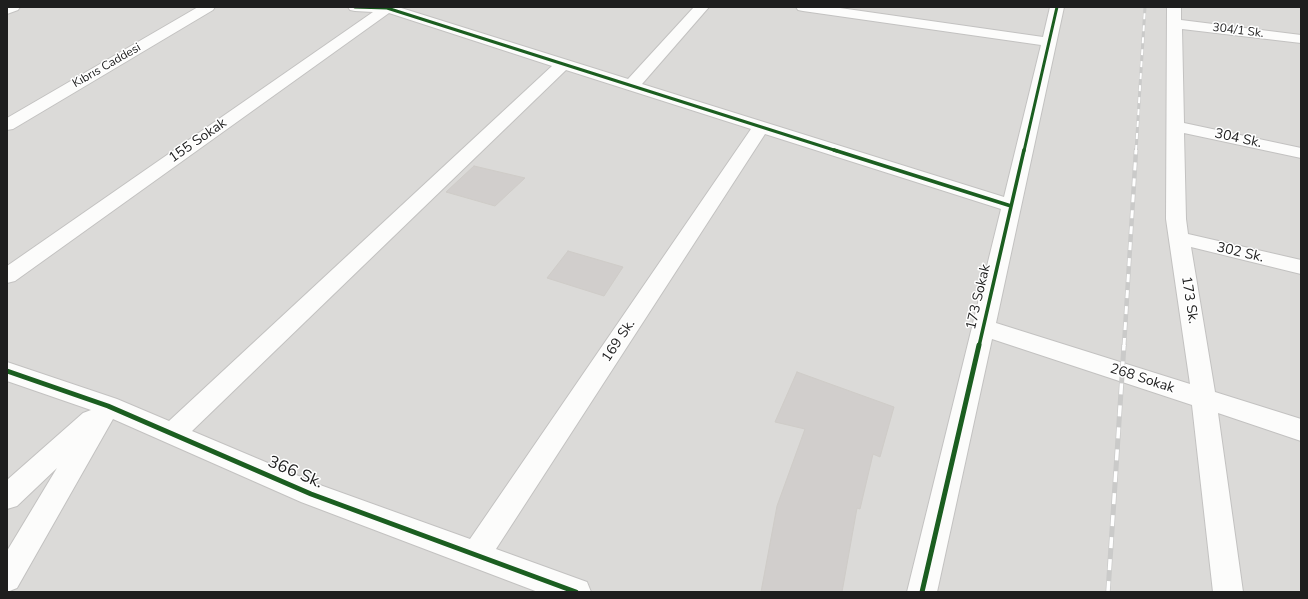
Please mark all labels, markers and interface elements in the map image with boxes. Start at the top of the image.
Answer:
street label: 304/1 Sk. [1212,21,1264,41]
street label: Kıbrıs Caddesi [70,41,144,91]
street label: 155 Sokak [166,115,230,167]
street label: 304 Sk. [1213,126,1263,152]
street label: 302 Sk. [1215,239,1265,267]
street label: 173 Sokak [963,263,995,331]
street label: 173 Sk. [1177,275,1201,325]
street label: 169 Sk. [599,317,639,365]
street label: 268 Sokak [1108,361,1176,397]
street label: 366 Sk. [264,452,326,494]

